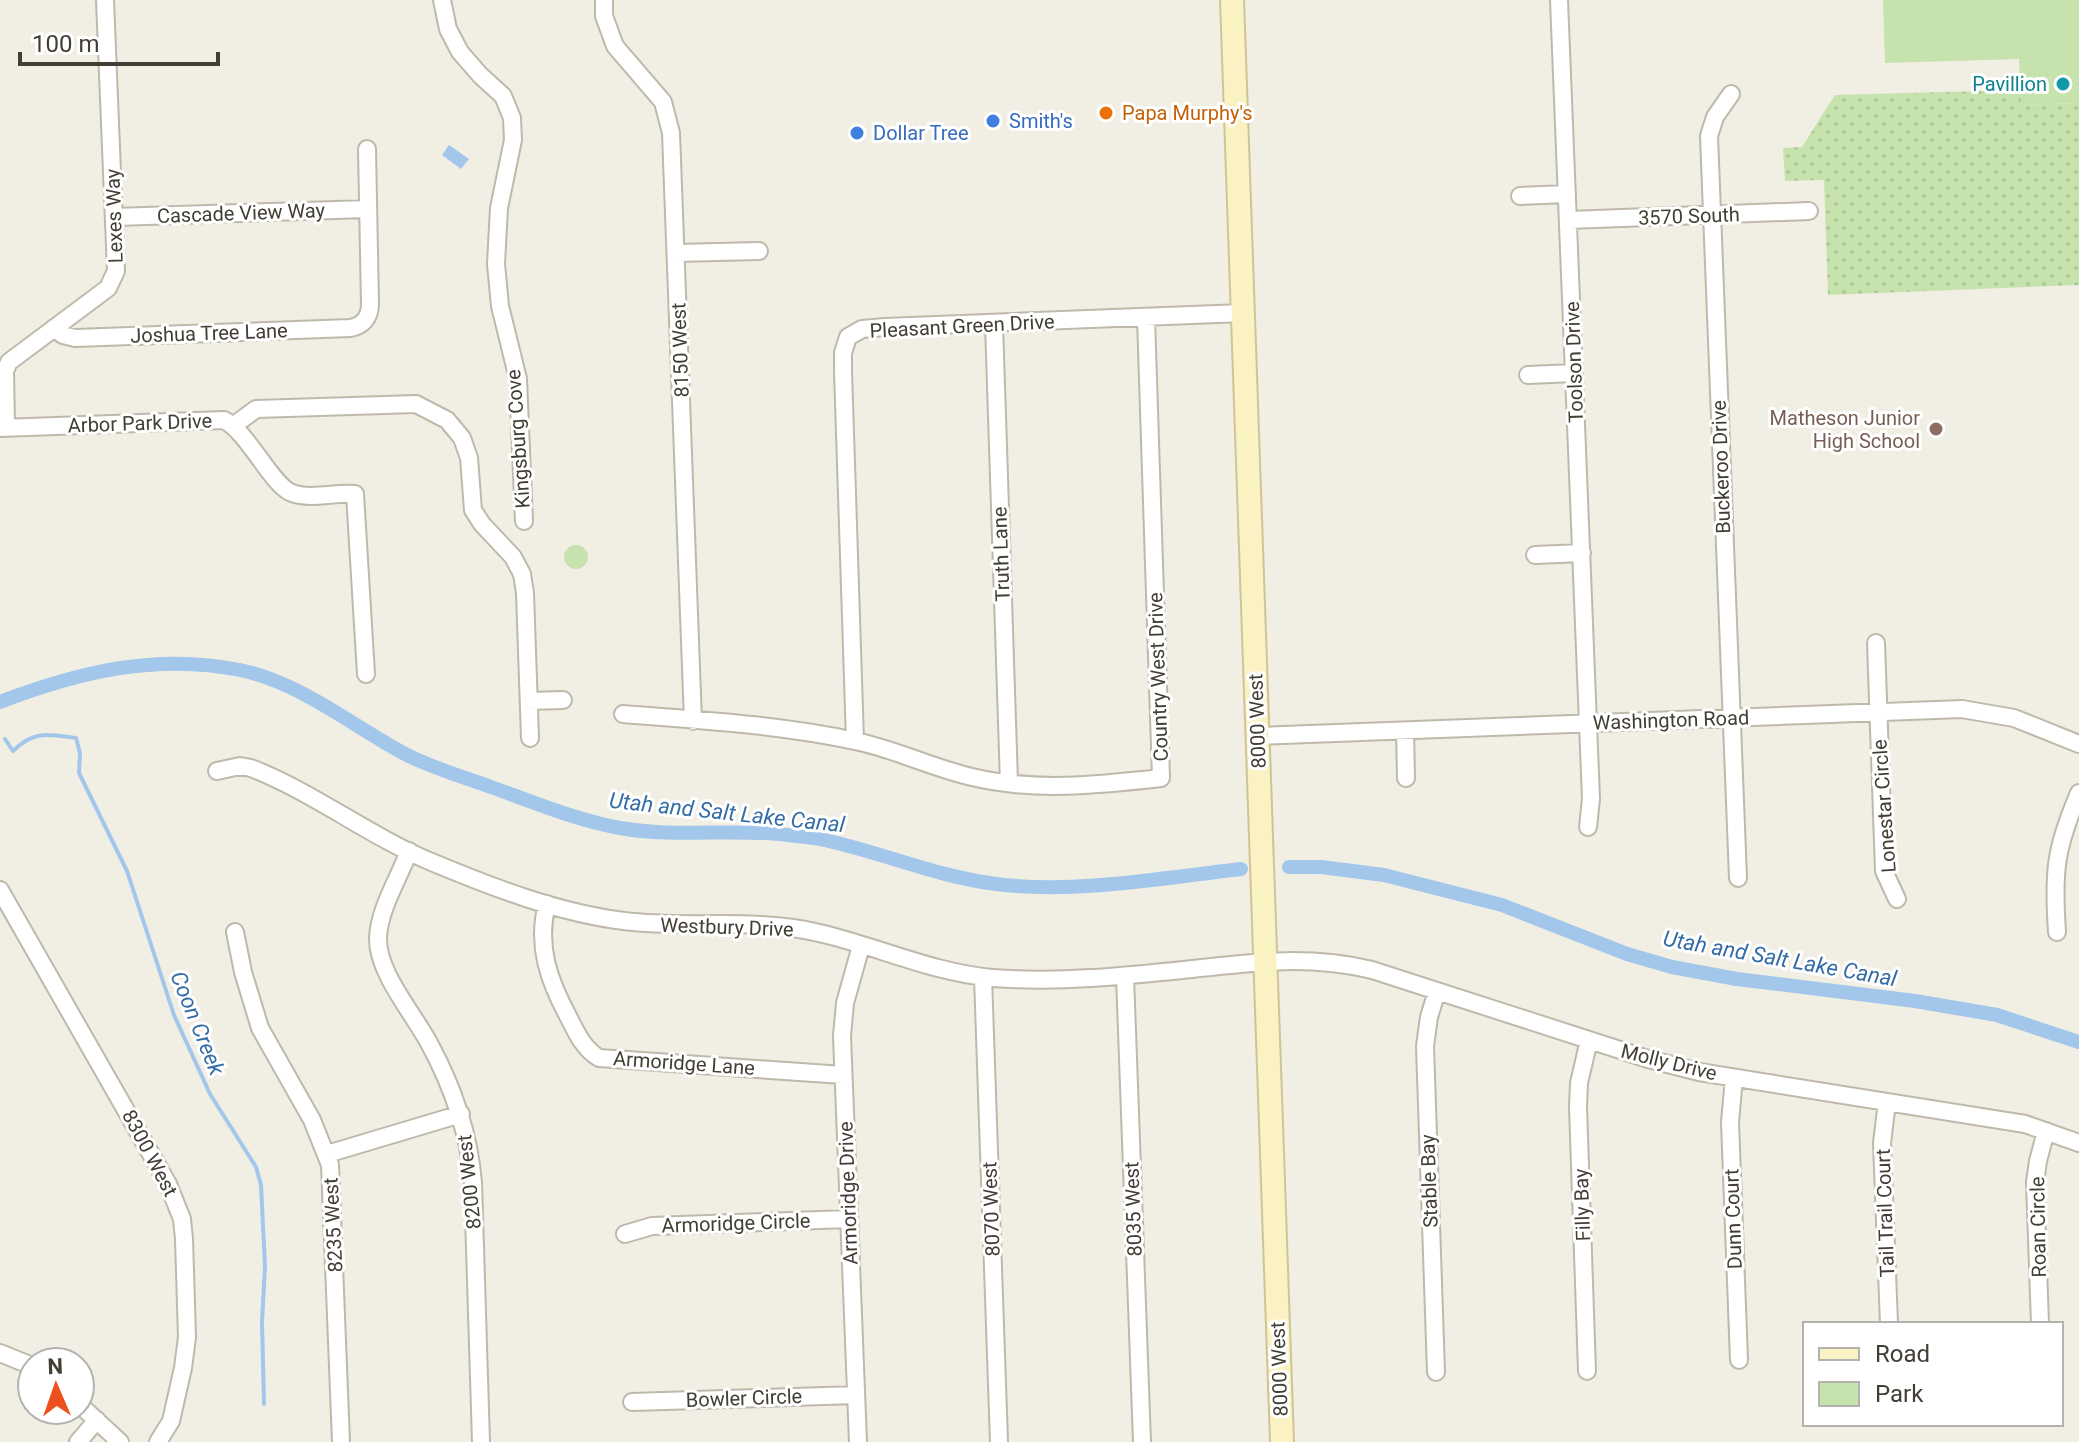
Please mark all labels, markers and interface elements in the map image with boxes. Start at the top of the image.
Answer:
scale bar [20,16,218,66]
text: 100 m [32,30,99,58]
place label: Pavillion [1972,72,2047,96]
marker: Pavillion [2054,75,2072,93]
place label: Papa Murphy's [1122,101,1253,125]
marker: Papa Murphy's [1097,104,1115,122]
place label: Smith's [1009,109,1073,133]
marker: Smith's [984,112,1002,130]
place label: Dollar Tree [873,121,969,145]
marker: Dollar Tree [848,124,866,142]
street label: Lexes Way [100,168,128,264]
street label: Cascade View Way [157,198,326,228]
street label: 3570 South [1638,202,1740,230]
street label: Toolson Drive [1560,301,1588,423]
street label: 8150 West [666,302,694,398]
street label: Pleasant Green Drive [869,309,1055,343]
street label: Joshua Tree Lane [130,318,288,348]
street label: Kingsburg Cove [501,369,535,509]
street label: Buckeroo Drive [1707,400,1735,534]
place label: Matheson Junior High School [1770,406,1920,453]
street label: Arbor Park Drive [67,408,213,438]
marker: Matheson Junior High School [1927,420,1945,438]
street label: Truth Lane [987,506,1015,602]
street label: Country West Drive [1143,592,1173,762]
street label: 8000 West [1243,673,1271,769]
street label: Washington Road [1592,705,1750,735]
street label: Lonestar Circle [1867,738,1901,874]
water label: Utah and Salt Lake Canal [608,788,847,837]
street label: Westbury Drive [660,913,794,941]
water label: Utah and Salt Lake Canal [1661,926,1899,992]
water label: Coon Creek [165,968,230,1080]
street label: Molly Drive [1619,1039,1719,1085]
street label: Armoridge Lane [612,1046,756,1080]
street label: 8300 West [117,1105,183,1201]
street label: Armoridge Drive [834,1121,862,1265]
street label: Stable Bay [1415,1133,1443,1228]
street label: 8200 West [452,1134,486,1230]
street label: Tail Trail Court [1871,1148,1899,1278]
street label: 8070 West [977,1161,1005,1257]
street label: 8035 West [1119,1161,1147,1257]
street label: Filly Bay [1569,1168,1595,1242]
street label: Dunn Court [1719,1168,1747,1270]
street label: Roan Circle [2025,1176,2051,1278]
street label: 8235 West [319,1177,347,1273]
street label: Armoridge Circle [661,1208,811,1238]
street label: 8000 West [1265,1321,1293,1417]
legend [1803,1322,2063,1426]
text: Road [1875,1340,1930,1368]
north arrow [16,1346,96,1426]
text: N [47,1354,64,1379]
text: Park [1875,1380,1924,1408]
street label: Bowler Circle [685,1384,803,1412]

